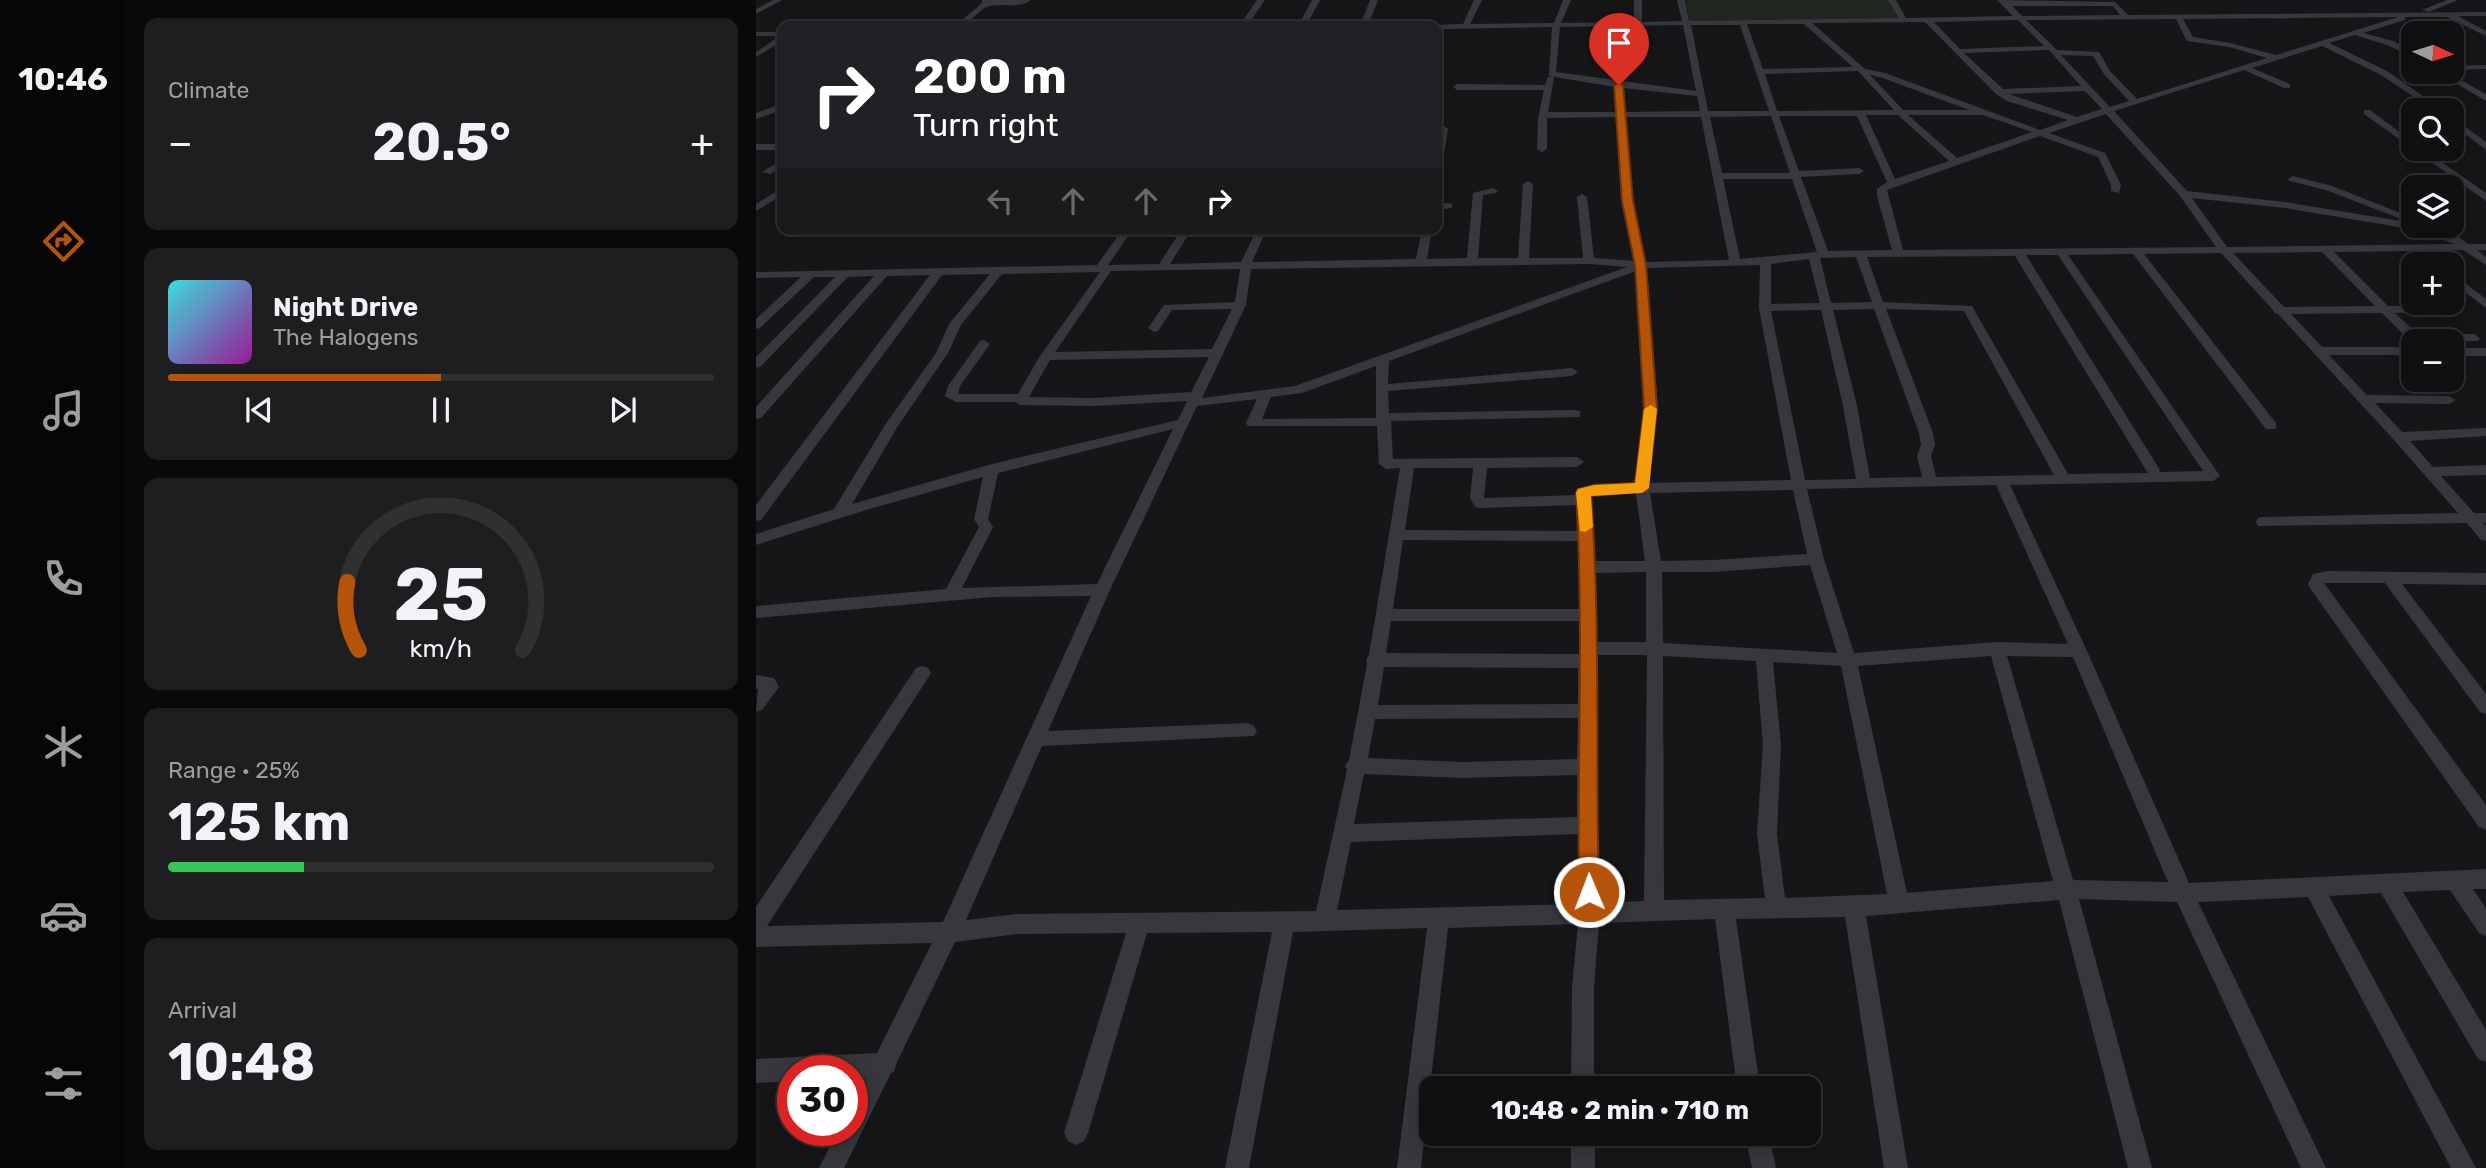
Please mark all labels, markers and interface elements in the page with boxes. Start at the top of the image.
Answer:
pin [1589,13,1649,85]
north arrow [2401,21,2464,84]
map controls [2401,21,2464,392]
icon: arrive [1600,24,1638,62]
text: 200 m [913,47,1067,105]
icon: right [798,49,889,140]
text: 10:46 [18,60,108,98]
text: Climate [168,76,249,104]
button: search [2401,98,2464,161]
text: Turn right [913,106,1058,144]
text: 20.5° [372,111,511,173]
text: − [168,120,193,166]
text: + [690,120,714,166]
button: layers [2401,175,2464,238]
icon: left [981,182,1019,220]
icon: ahead [1054,182,1092,220]
icon: ahead [1127,182,1165,220]
icon: right [1200,182,1238,220]
icon: directions [39,217,88,266]
button: + [2401,252,2464,315]
text: Night Drive [273,292,418,323]
text: The Halogens [273,323,419,351]
button: − [2401,329,2464,392]
icon: music [39,386,88,435]
icon: previous [240,391,278,429]
icon: pause [422,391,460,429]
icon: next [604,391,642,429]
text: 25 [394,552,488,638]
icon: phone [39,554,88,603]
text: km/h [410,634,472,663]
icon: climate [39,722,88,771]
text: Range · 25% [168,756,300,784]
text: 125 km [168,791,350,853]
position arrow [1552,855,1626,929]
icon: car [39,891,88,940]
text: Arrival [168,996,237,1024]
text: 10:48 [168,1031,315,1093]
speed limit sign: 30 [777,1055,868,1146]
icon: filters [39,1059,88,1108]
text: 10:48 · 2 min · 710 m [1491,1095,1749,1126]

